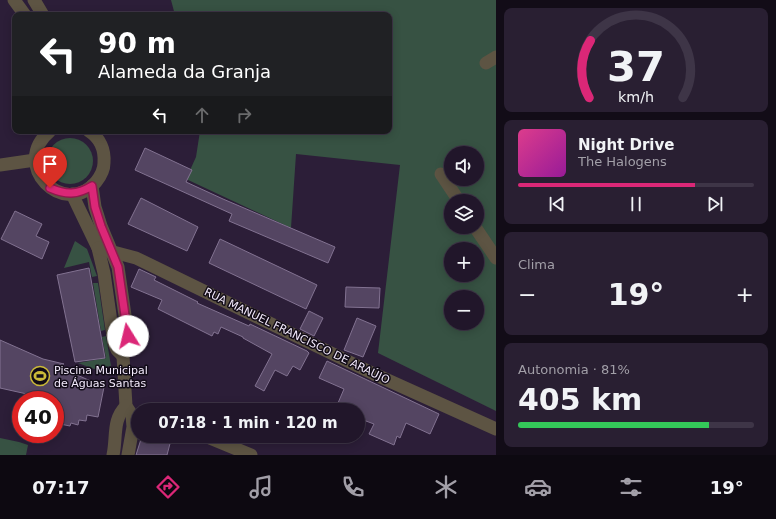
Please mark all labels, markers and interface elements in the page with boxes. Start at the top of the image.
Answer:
text: 90 m [98,27,176,60]
icon: left [32,28,84,80]
text: 37 [607,42,665,91]
text: Alameda da Granja [98,61,271,82]
text: km/h [618,89,654,105]
icon: left [149,104,171,126]
icon: ahead [191,104,213,126]
icon: right [233,104,255,126]
text: Night Drive [578,136,674,154]
map controls [444,146,484,330]
button: sound [444,146,484,186]
pin [33,147,67,188]
icon: arrive [39,153,61,175]
text: The Halogens [578,154,667,169]
icon: previous [546,193,568,215]
icon: pause [625,193,647,215]
icon: next [704,193,726,215]
button: layers [444,194,484,234]
button: + [444,242,484,282]
text: Clima [518,257,555,272]
text: 19° [608,277,664,312]
text: − [518,282,536,307]
text: + [736,282,754,307]
street label: RUA MANUEL FRANCISCO DE ARAÚJO [202,285,392,387]
button: − [444,290,484,330]
position arrow [107,315,149,357]
text: Autonomia · 81% [518,362,630,377]
place label: Piscina Municipal de Águas Santas [54,364,148,390]
sports icon: Piscina Municipal de Águas Santas [29,365,51,387]
text: 405 km [518,382,642,417]
speed limit sign: 40 [12,391,64,443]
text: 07:18 · 1 min · 120 m [158,414,338,432]
icon: directions [154,473,182,501]
icon: music [247,473,275,501]
icon: phone [339,473,367,501]
icon: climate [432,473,460,501]
icon: car [524,473,552,501]
icon: filters [617,473,645,501]
text: 07:17 [32,477,90,498]
text: 19° [710,477,744,498]

